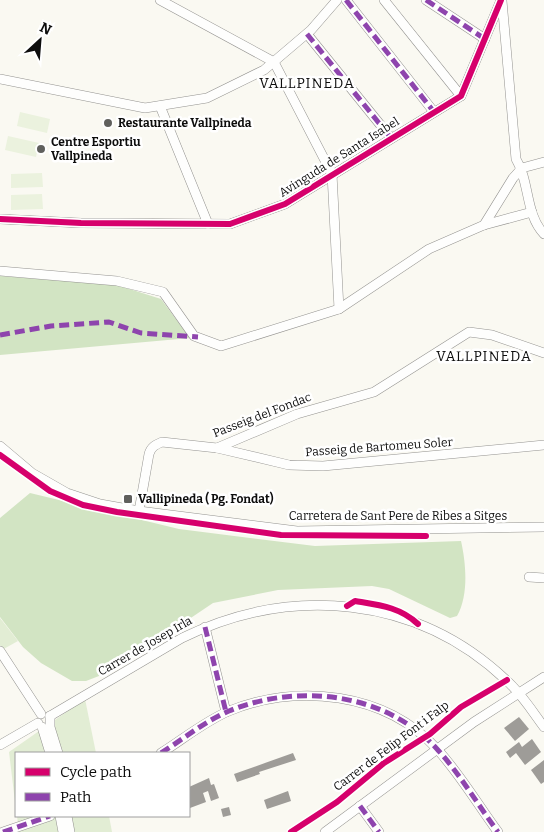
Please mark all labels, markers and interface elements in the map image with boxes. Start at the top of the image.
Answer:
north arrow [15,15,65,65]
text: N [37,19,54,39]
district label: VALLPINEDA [259,75,355,92]
street label: Avinguda de Santa Isabel [276,114,402,200]
place label: Restaurante Vallpineda [118,116,252,130]
marker: Restaurante Vallpineda [102,117,114,129]
place label: Centre Esportiu Vallpineda [51,135,141,163]
marker: Centre Esportiu Vallpineda [35,143,47,155]
district label: VALLPINEDA [436,348,532,365]
street label: Passeig del Fondac [211,390,313,440]
street label: Passeig de Bartomeu Soler [305,435,454,459]
place label: Vallipineda ( Pg. Fondat) [138,491,274,506]
marker: Vallipineda ( Pg. Fondat) [122,493,134,505]
street label: Carretera de Sant Pere de Ribes a Sitges [289,509,507,523]
street label: Carrer de Josep Irla [95,613,195,679]
street label: Carrer de Felip Font i Falp [331,698,451,794]
legend [15,752,190,817]
text: Cycle path [60,763,132,781]
text: Path [60,788,92,806]

